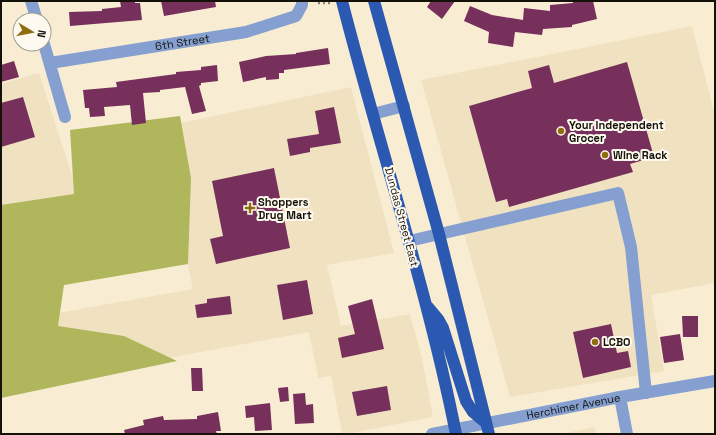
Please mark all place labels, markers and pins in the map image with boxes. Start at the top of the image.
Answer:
place label: Your Independent Grocer [569,118,664,145]
marker: Your Independent Grocer [556,126,566,136]
place label: Wine Rack [613,148,668,162]
marker: Wine Rack [600,150,610,160]
place label: Shoppers Drug Mart [258,195,312,222]
marker: Shoppers Drug Mart [245,203,255,213]
place label: LCBO [603,335,631,349]
marker: LCBO [590,337,600,347]

